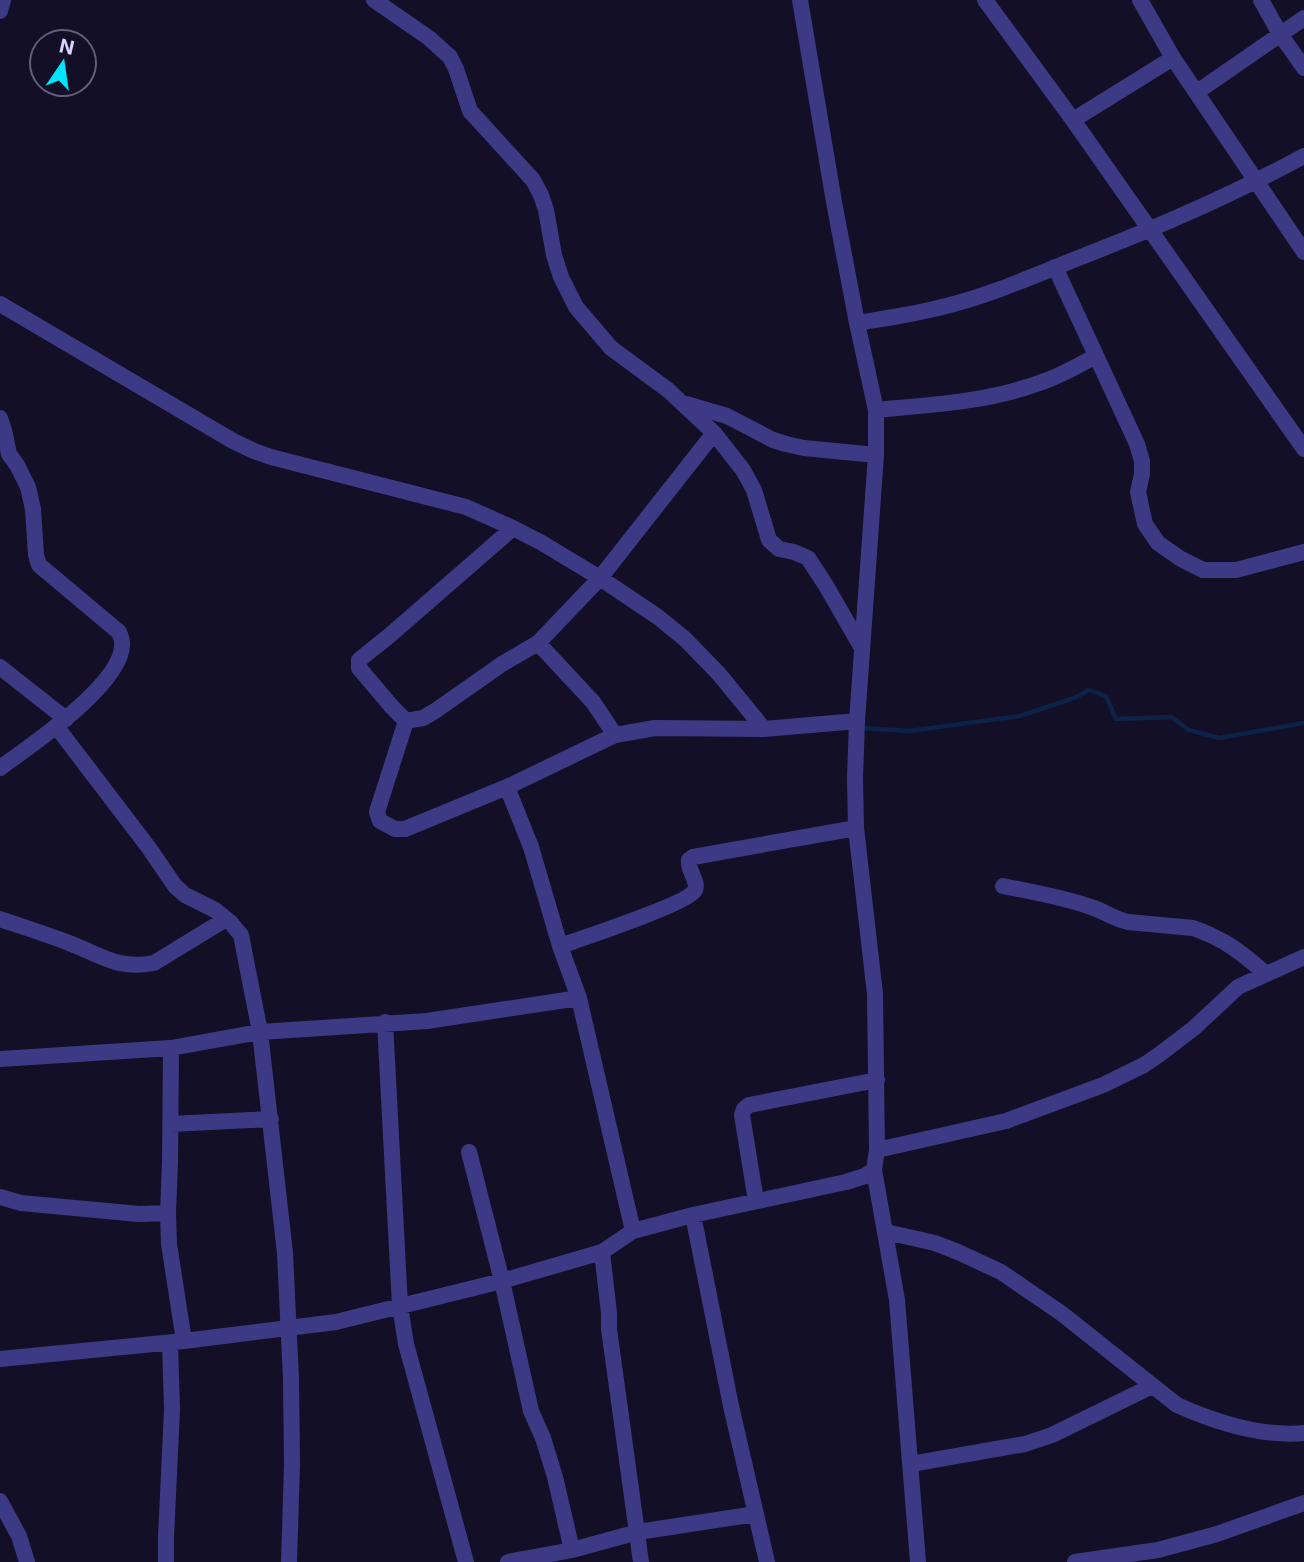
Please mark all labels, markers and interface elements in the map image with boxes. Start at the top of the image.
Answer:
north arrow [28,28,98,98]
text: N [57,34,76,60]

